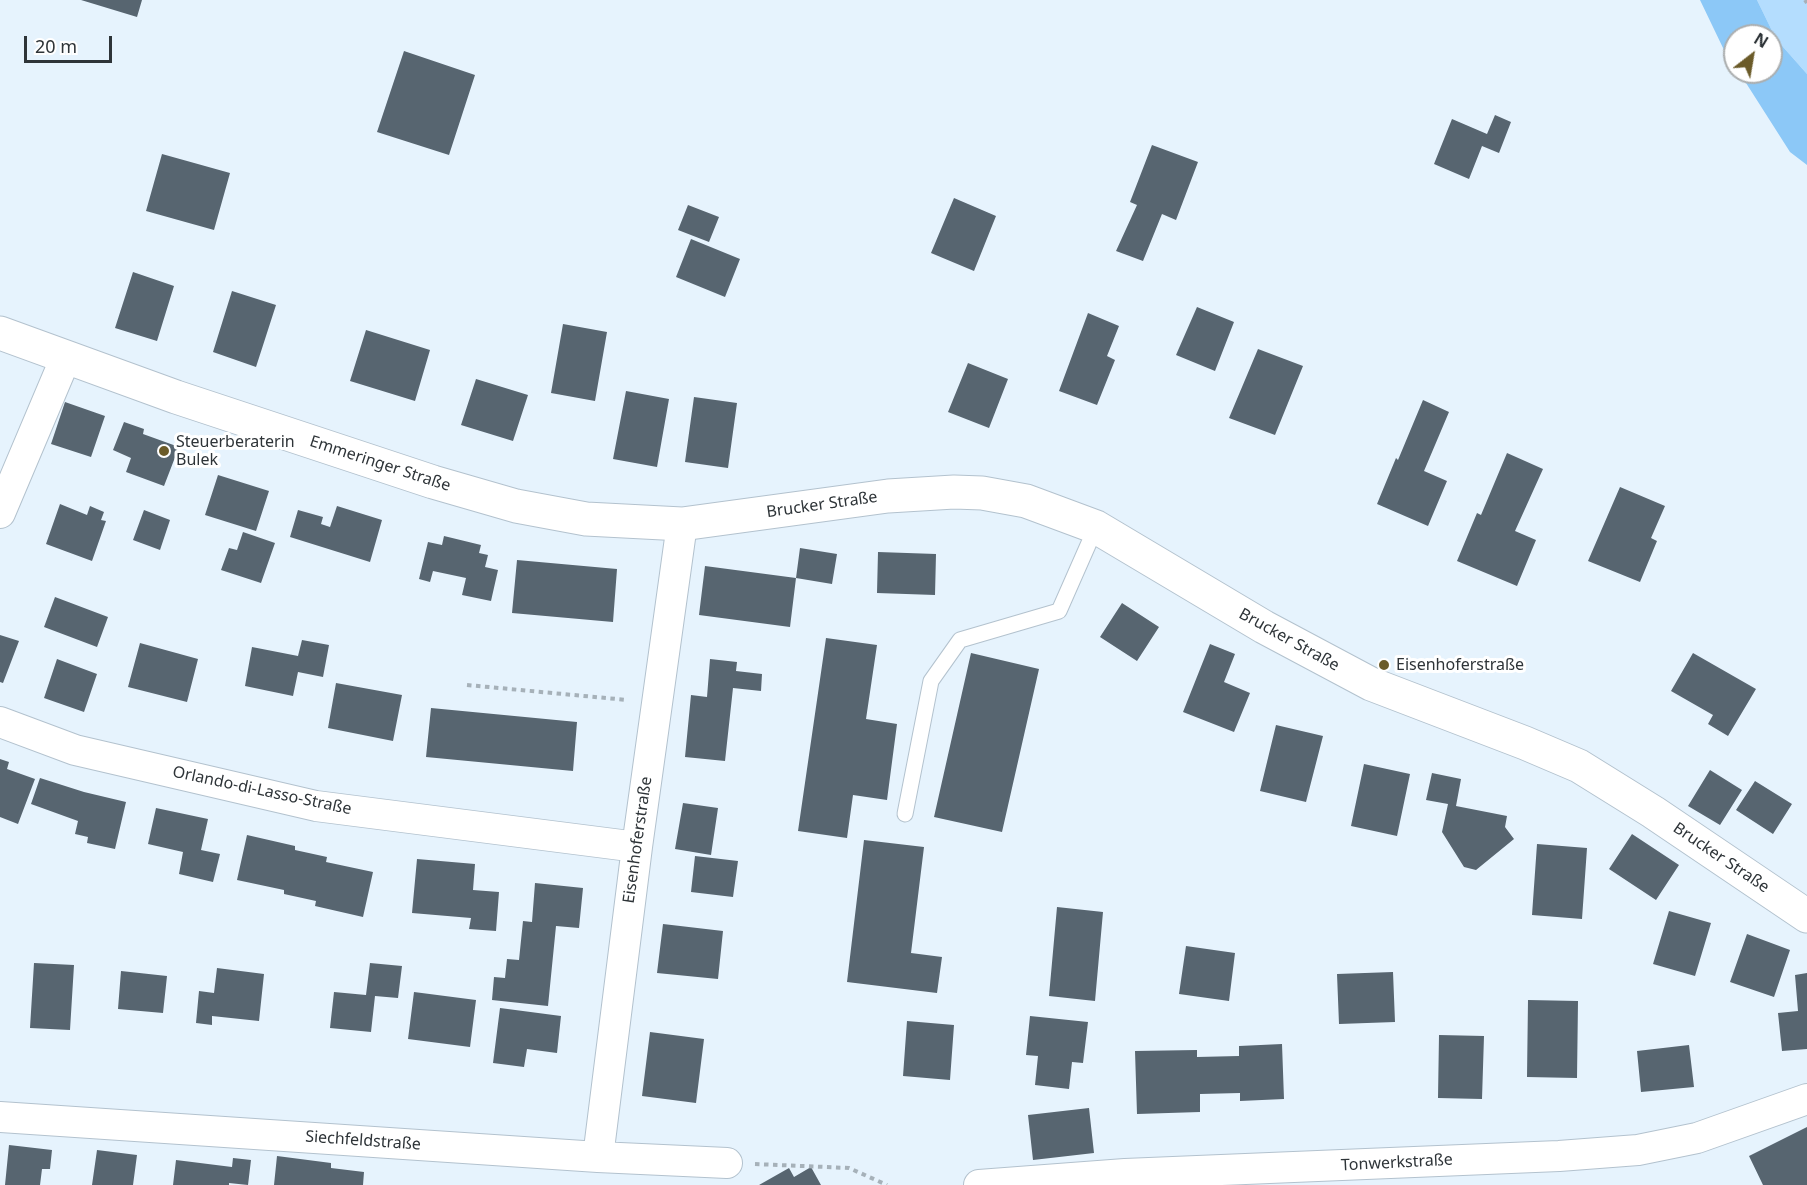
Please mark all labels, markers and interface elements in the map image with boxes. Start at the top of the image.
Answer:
scale bar [27,24,116,62]
north arrow [1723,24,1783,84]
text: N [1750,28,1772,53]
text: 20 m [35,34,77,58]
place label: Steuerberaterin Bulek [176,432,295,470]
street label: Emmeringer Straße [307,432,453,496]
marker: Steuerberaterin Bulek [157,444,171,458]
street label: Brucker Straße [765,488,879,522]
street label: Brucker Straße [1235,604,1343,676]
place label: Eisenhoferstraße [1396,655,1524,675]
marker: Eisenhoferstraße [1377,658,1391,672]
street label: Orlando-di-Lasso-Straße [171,763,353,819]
street label: Eisenhoferstraße [620,775,656,905]
street label: Brucker Straße [1669,819,1773,897]
street label: Siechfeldstraße [305,1127,421,1155]
street label: Tonwerkstraße [1341,1150,1453,1176]

